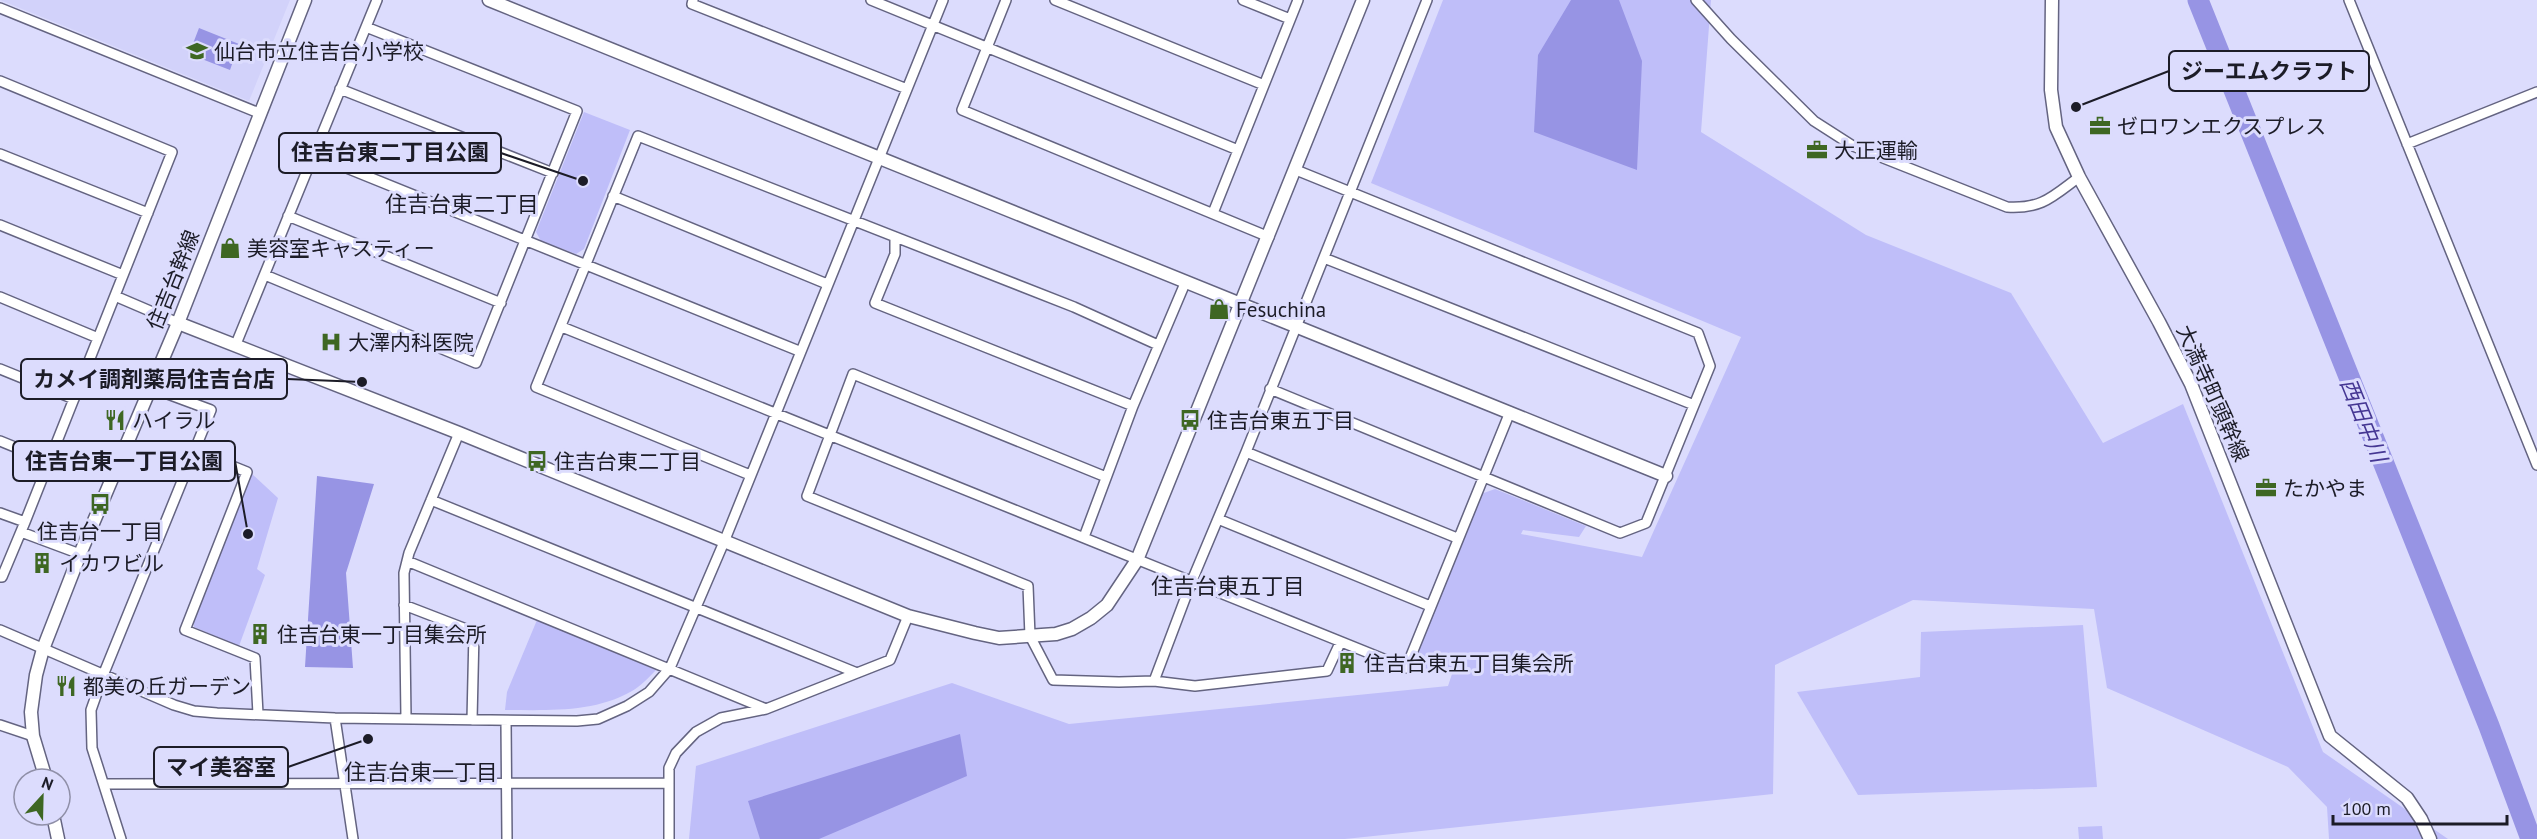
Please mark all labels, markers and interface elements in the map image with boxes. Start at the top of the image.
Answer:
place label: 仙台市立住吉台小学校 [214,38,424,65]
school or university icon: 仙台市立住吉台小学校 [185,39,209,63]
callout: ジーエムクラフト [2169,51,2369,91]
text: ジーエムクラフト [2181,57,2357,85]
place label: ゼロワンエクスプレス [2117,113,2326,140]
office icon: ゼロワンエクスプレス [2088,114,2112,138]
callout: 住吉台東二丁目公園 [279,133,501,173]
place label: 大正運輸 [1834,137,1918,164]
text: 住吉台東二丁目公園 [291,138,489,166]
office icon: 大正運輸 [1805,138,1829,162]
district label: 住吉台東二丁目 [385,190,539,218]
street label: 住吉台幹線 [141,226,205,334]
place label: 美容室キャスティー [247,235,435,262]
shop icon: 美容室キャスティー [218,236,242,260]
place label: Fesuchina [1236,296,1326,323]
shop icon: Fesuchina [1207,297,1231,321]
street label: 大満寺町頭幹線 [2171,320,2255,466]
place label: 大澤内科医院 [348,329,474,356]
hospital icon: 大澤内科医院 [319,330,343,354]
callout: カメイ調剤薬局住吉台店 [21,359,287,399]
text: カメイ調剤薬局住吉台店 [33,365,275,393]
water label: 西田中川 [2335,374,2394,468]
place label: ハイラル [132,407,216,434]
place label: 住吉台東五丁目 [1207,407,1354,434]
restaurant icon: ハイラル [103,408,127,432]
bus stop icon: 住吉台東五丁目 [1178,408,1202,432]
callout: 住吉台東一丁目公園 [13,441,235,481]
text: 住吉台東一丁目公園 [25,447,223,475]
place label: 住吉台東二丁目 [554,448,701,475]
bus stop icon: 住吉台東二丁目 [525,449,549,473]
place label: たかやま [2283,475,2367,502]
office icon: たかやま [2254,476,2278,500]
bus stop icon: 住吉台一丁目 [88,492,112,516]
place label: 住吉台一丁目 [37,518,163,545]
place label: イカワビル [59,550,164,577]
building icon: イカワビル [30,551,54,575]
district label: 住吉台東五丁目 [1151,572,1305,600]
place label: 住吉台東一丁目集会所 [277,621,487,648]
building icon: 住吉台東一丁目集会所 [248,622,272,646]
place label: 住吉台東五丁目集会所 [1364,650,1574,677]
building icon: 住吉台東五丁目集会所 [1335,651,1359,675]
place label: 都美の丘ガーデン [83,673,251,700]
restaurant icon: 都美の丘ガーデン [54,674,78,698]
callout: マイ美容室 [154,747,288,787]
text: マイ美容室 [166,753,276,781]
district label: 住吉台東一丁目 [344,758,498,786]
north arrow [12,767,72,827]
text: N [39,772,56,794]
scale bar [2333,788,2507,826]
text: 100 m [2342,797,2391,820]

